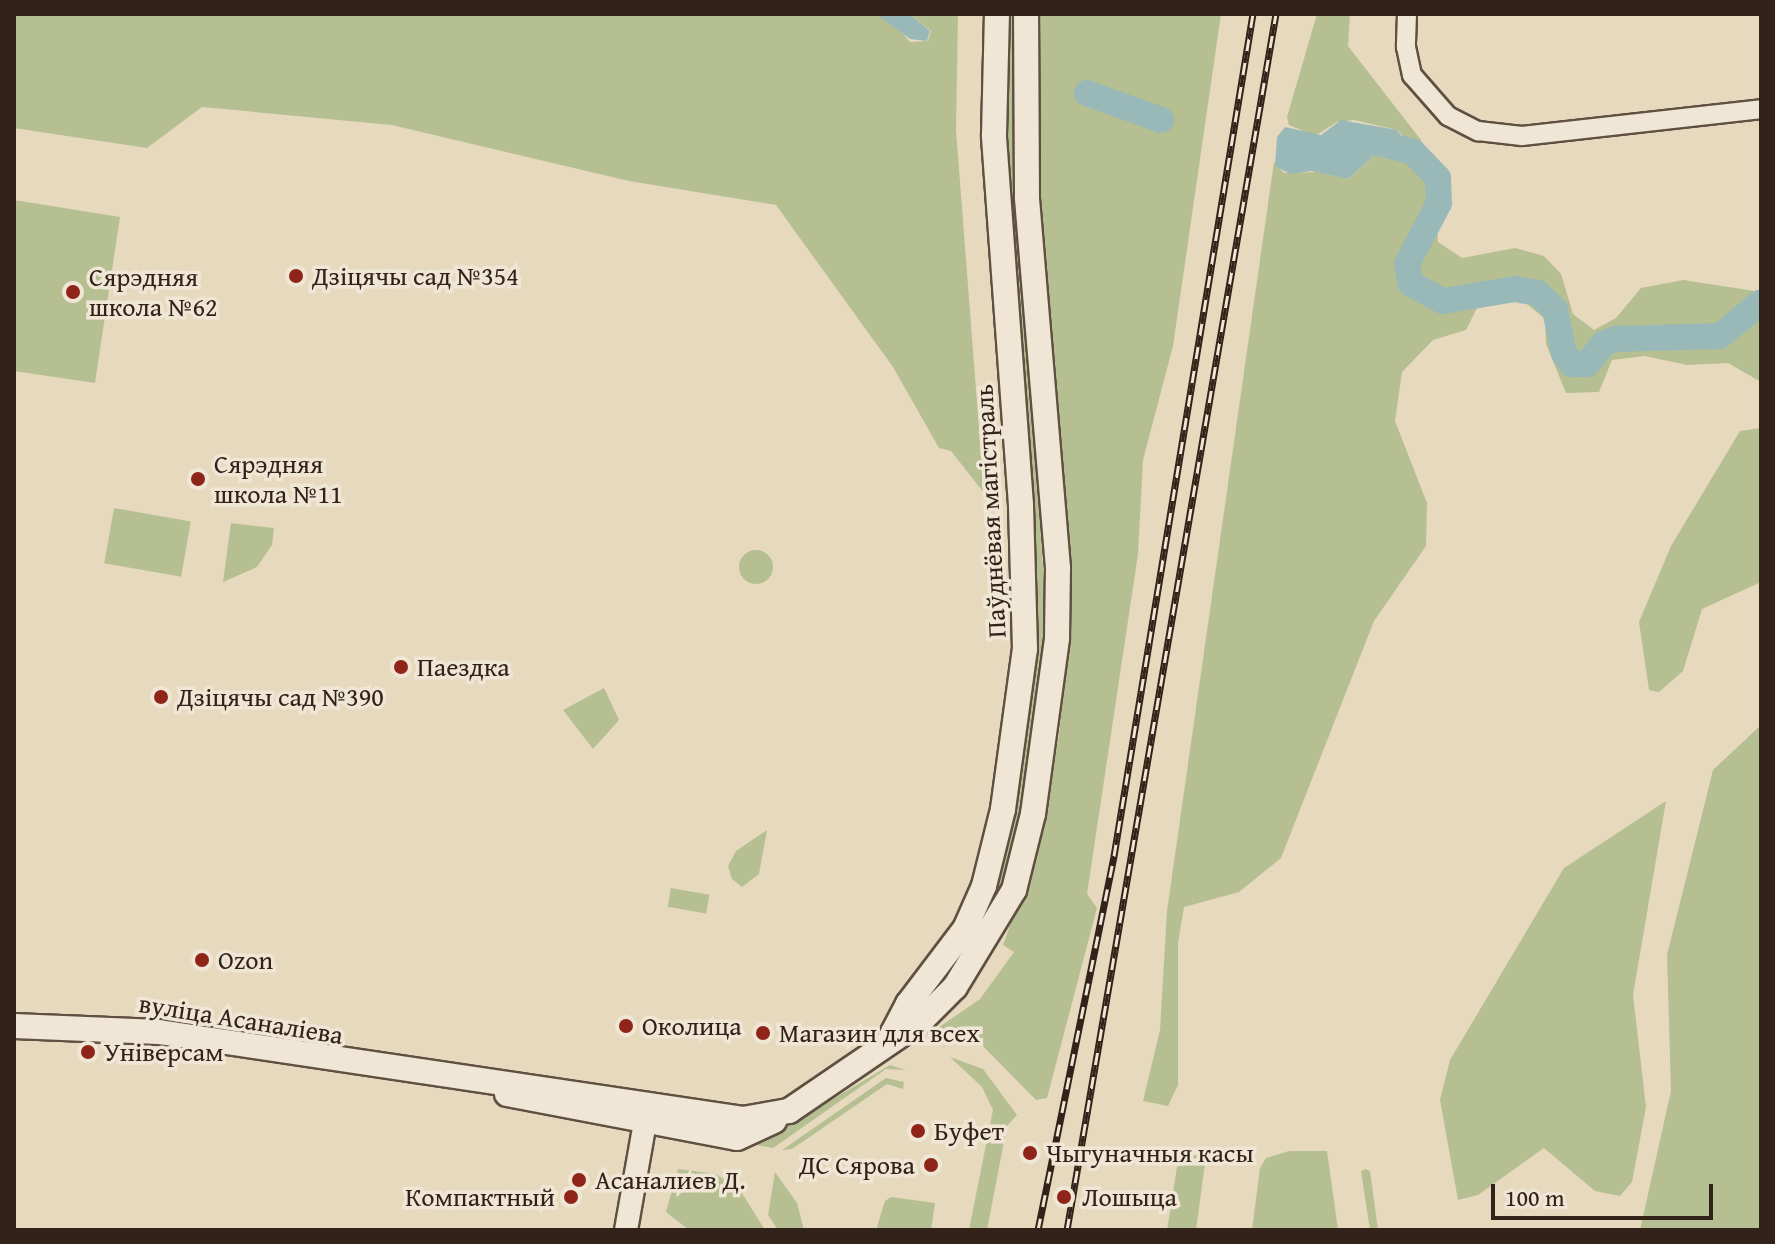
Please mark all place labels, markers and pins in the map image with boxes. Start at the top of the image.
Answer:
place label: Дзіцячы сад №354 [312,260,519,292]
place label: Сярэдняя школа №62 [89,261,218,322]
marker: Дзіцячы сад №354 [287,267,305,285]
marker: Сярэдняя школа №62 [64,283,82,301]
place label: Сярэдняя школа №11 [214,448,343,510]
marker: Сярэдняя школа №11 [189,470,207,488]
place label: Паездка [417,651,510,683]
marker: Паездка [392,658,410,676]
place label: Дзіцячы сад №390 [177,681,384,713]
marker: Дзіцячы сад №390 [152,688,170,706]
place label: Ozon [218,944,273,976]
marker: Ozon [193,951,211,969]
place label: Околица [642,1010,742,1042]
marker: Околица [617,1017,635,1035]
place label: Магазин для всех [779,1017,980,1049]
marker: Магазин для всех [754,1024,772,1042]
place label: Універсам [104,1036,224,1068]
marker: Універсам [79,1043,97,1061]
place label: Буфет [934,1115,1004,1147]
marker: Буфет [909,1122,927,1140]
place label: Чыгуначныя касы [1046,1137,1254,1169]
marker: Чыгуначныя касы [1021,1144,1039,1162]
place label: ДС Сярова [799,1149,915,1181]
marker: ДС Сярова [922,1156,940,1174]
place label: Асаналиев Д. [595,1164,745,1196]
marker: Асаналиев Д. [570,1171,588,1189]
place label: Компактный [405,1181,555,1213]
place label: Лошыца [1082,1181,1177,1213]
marker: Лошыца [1053,1186,1075,1208]
marker: Компактный [562,1188,580,1206]

